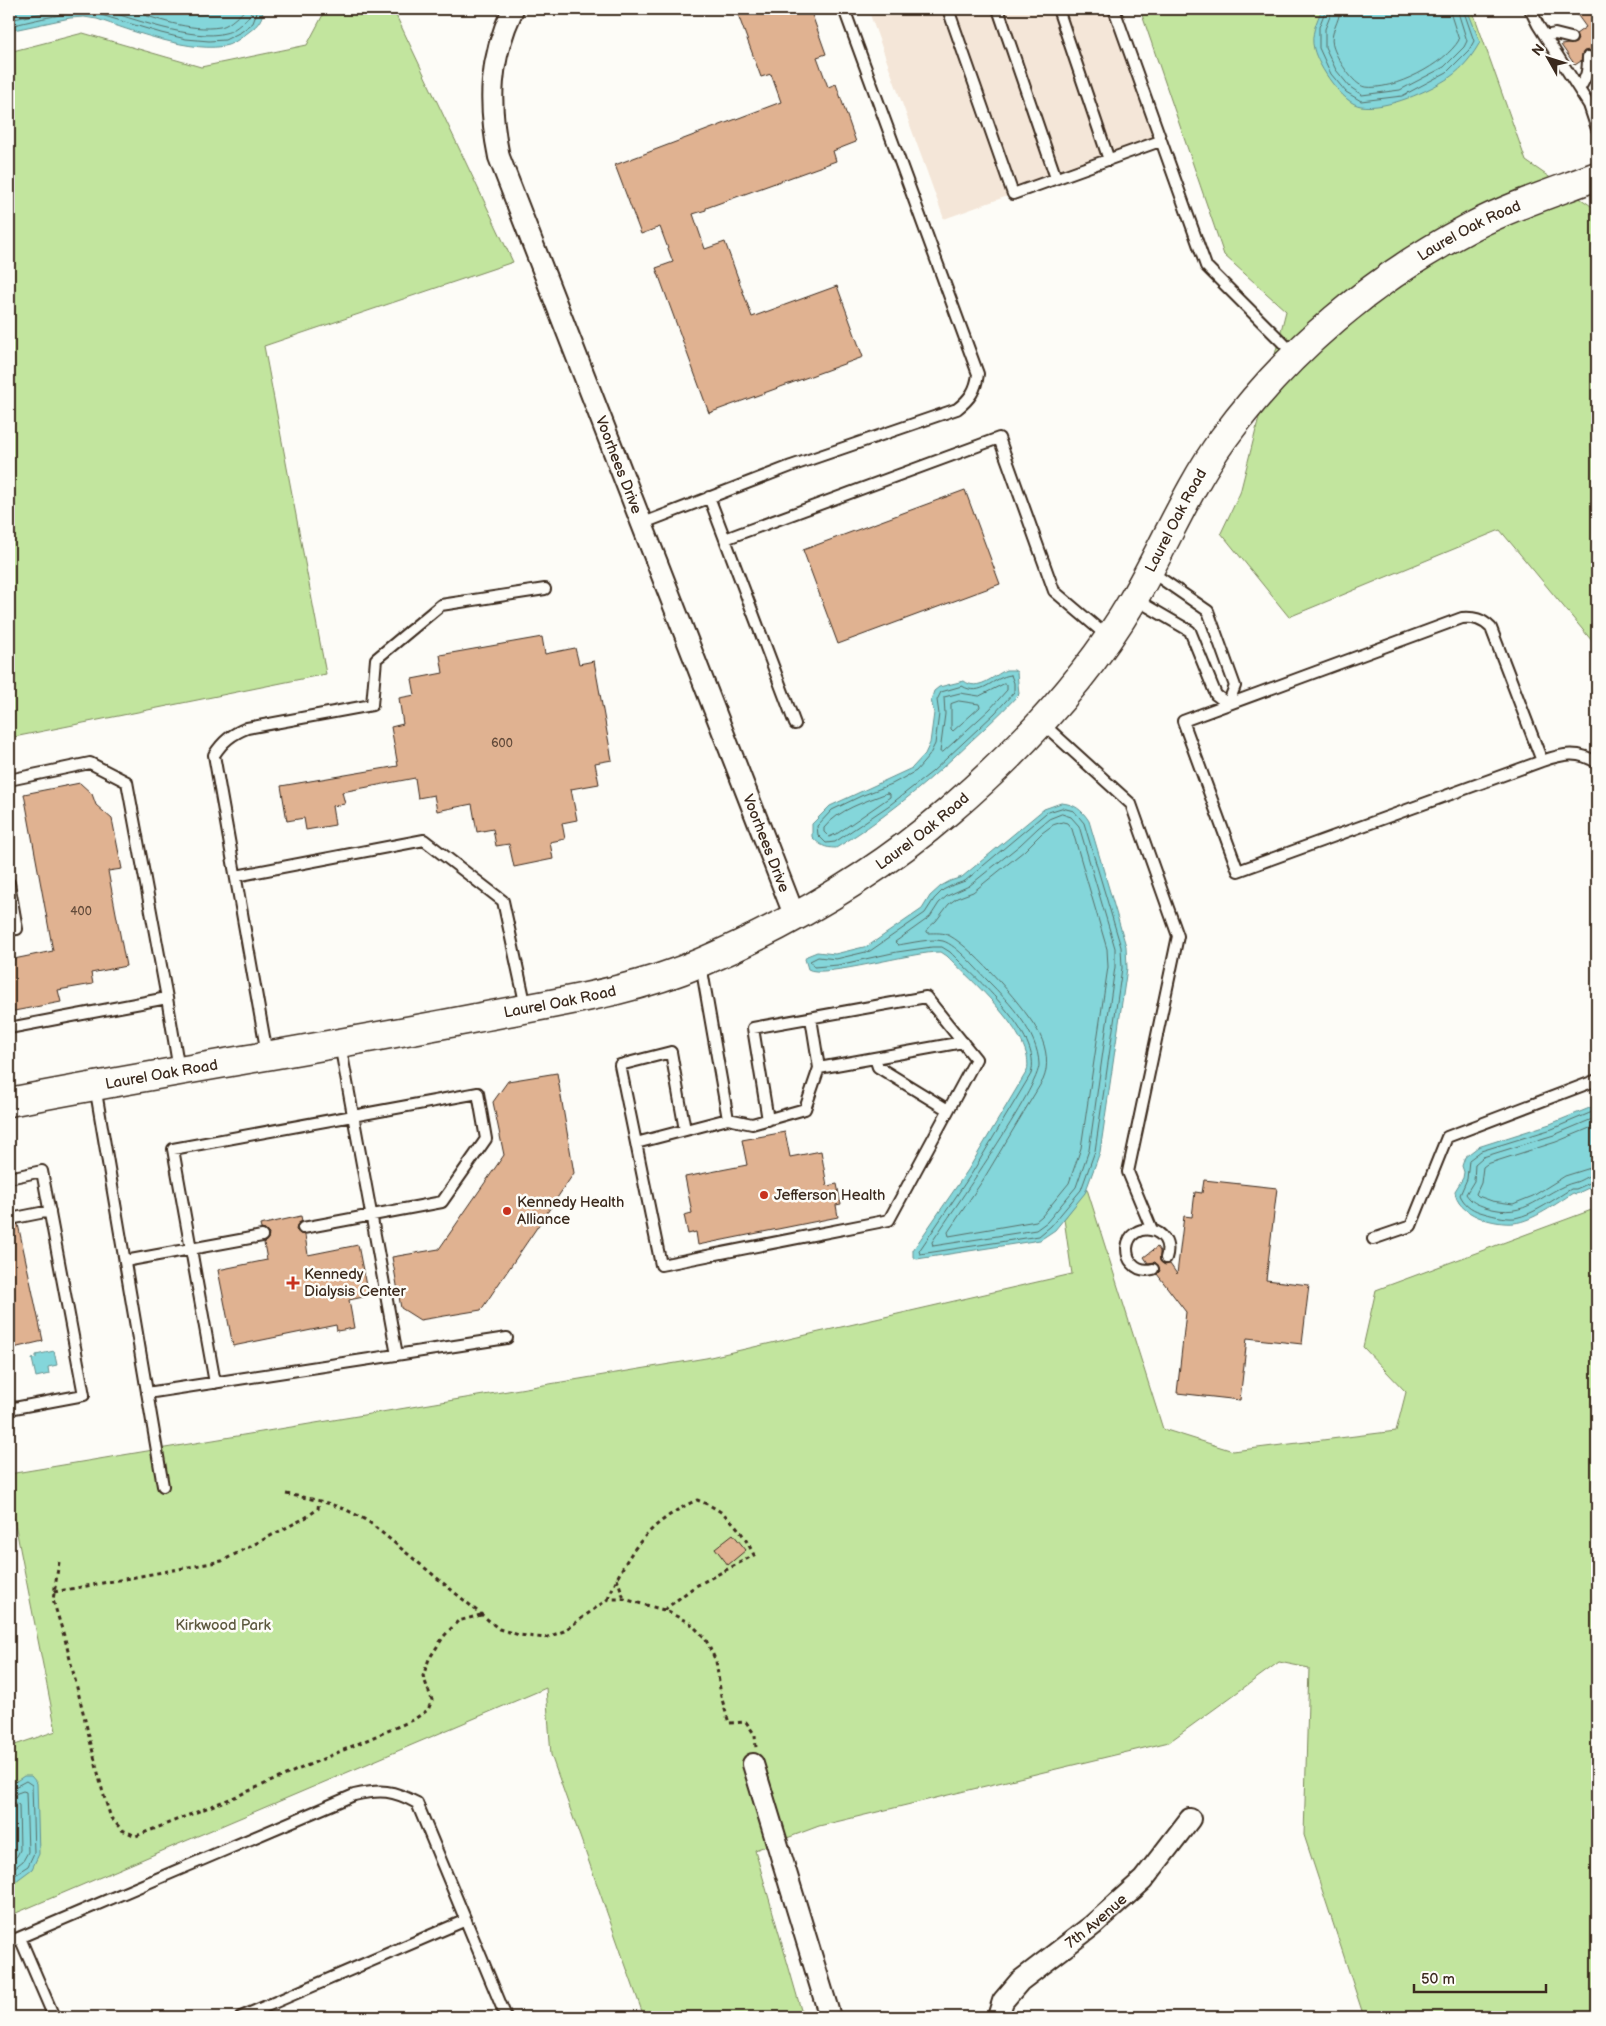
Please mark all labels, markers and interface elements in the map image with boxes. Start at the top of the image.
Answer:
north arrow [1524,32,1574,82]
text: N [1528,41,1548,60]
street label: Laurel Oak Road [1414,196,1524,266]
street label: Voorhees Drive [591,413,646,517]
street label: Laurel Oak Road [1141,466,1211,575]
house number: 600 [491,736,513,751]
street label: Laurel Oak Road [872,789,973,874]
street label: Voorhees Drive [738,792,793,895]
house number: 400 [70,904,92,919]
street label: Laurel Oak Road [502,982,618,1023]
street label: Laurel Oak Road [104,1055,219,1094]
place label: Jefferson Health [774,1186,885,1205]
marker: Jefferson Health [758,1189,770,1201]
place label: Kennedy Health Alliance [517,1193,624,1229]
marker: Kennedy Health Alliance [501,1205,513,1217]
place label: Kennedy Dialysis Center [304,1265,406,1301]
marker: Kennedy Dialysis Center [286,1276,300,1290]
park label: Kirkwood Park [175,1616,271,1635]
street label: 7th Avenue [1062,1890,1131,1953]
scale bar [1414,1961,1546,1993]
text: 50 m [1421,1970,1455,1989]

